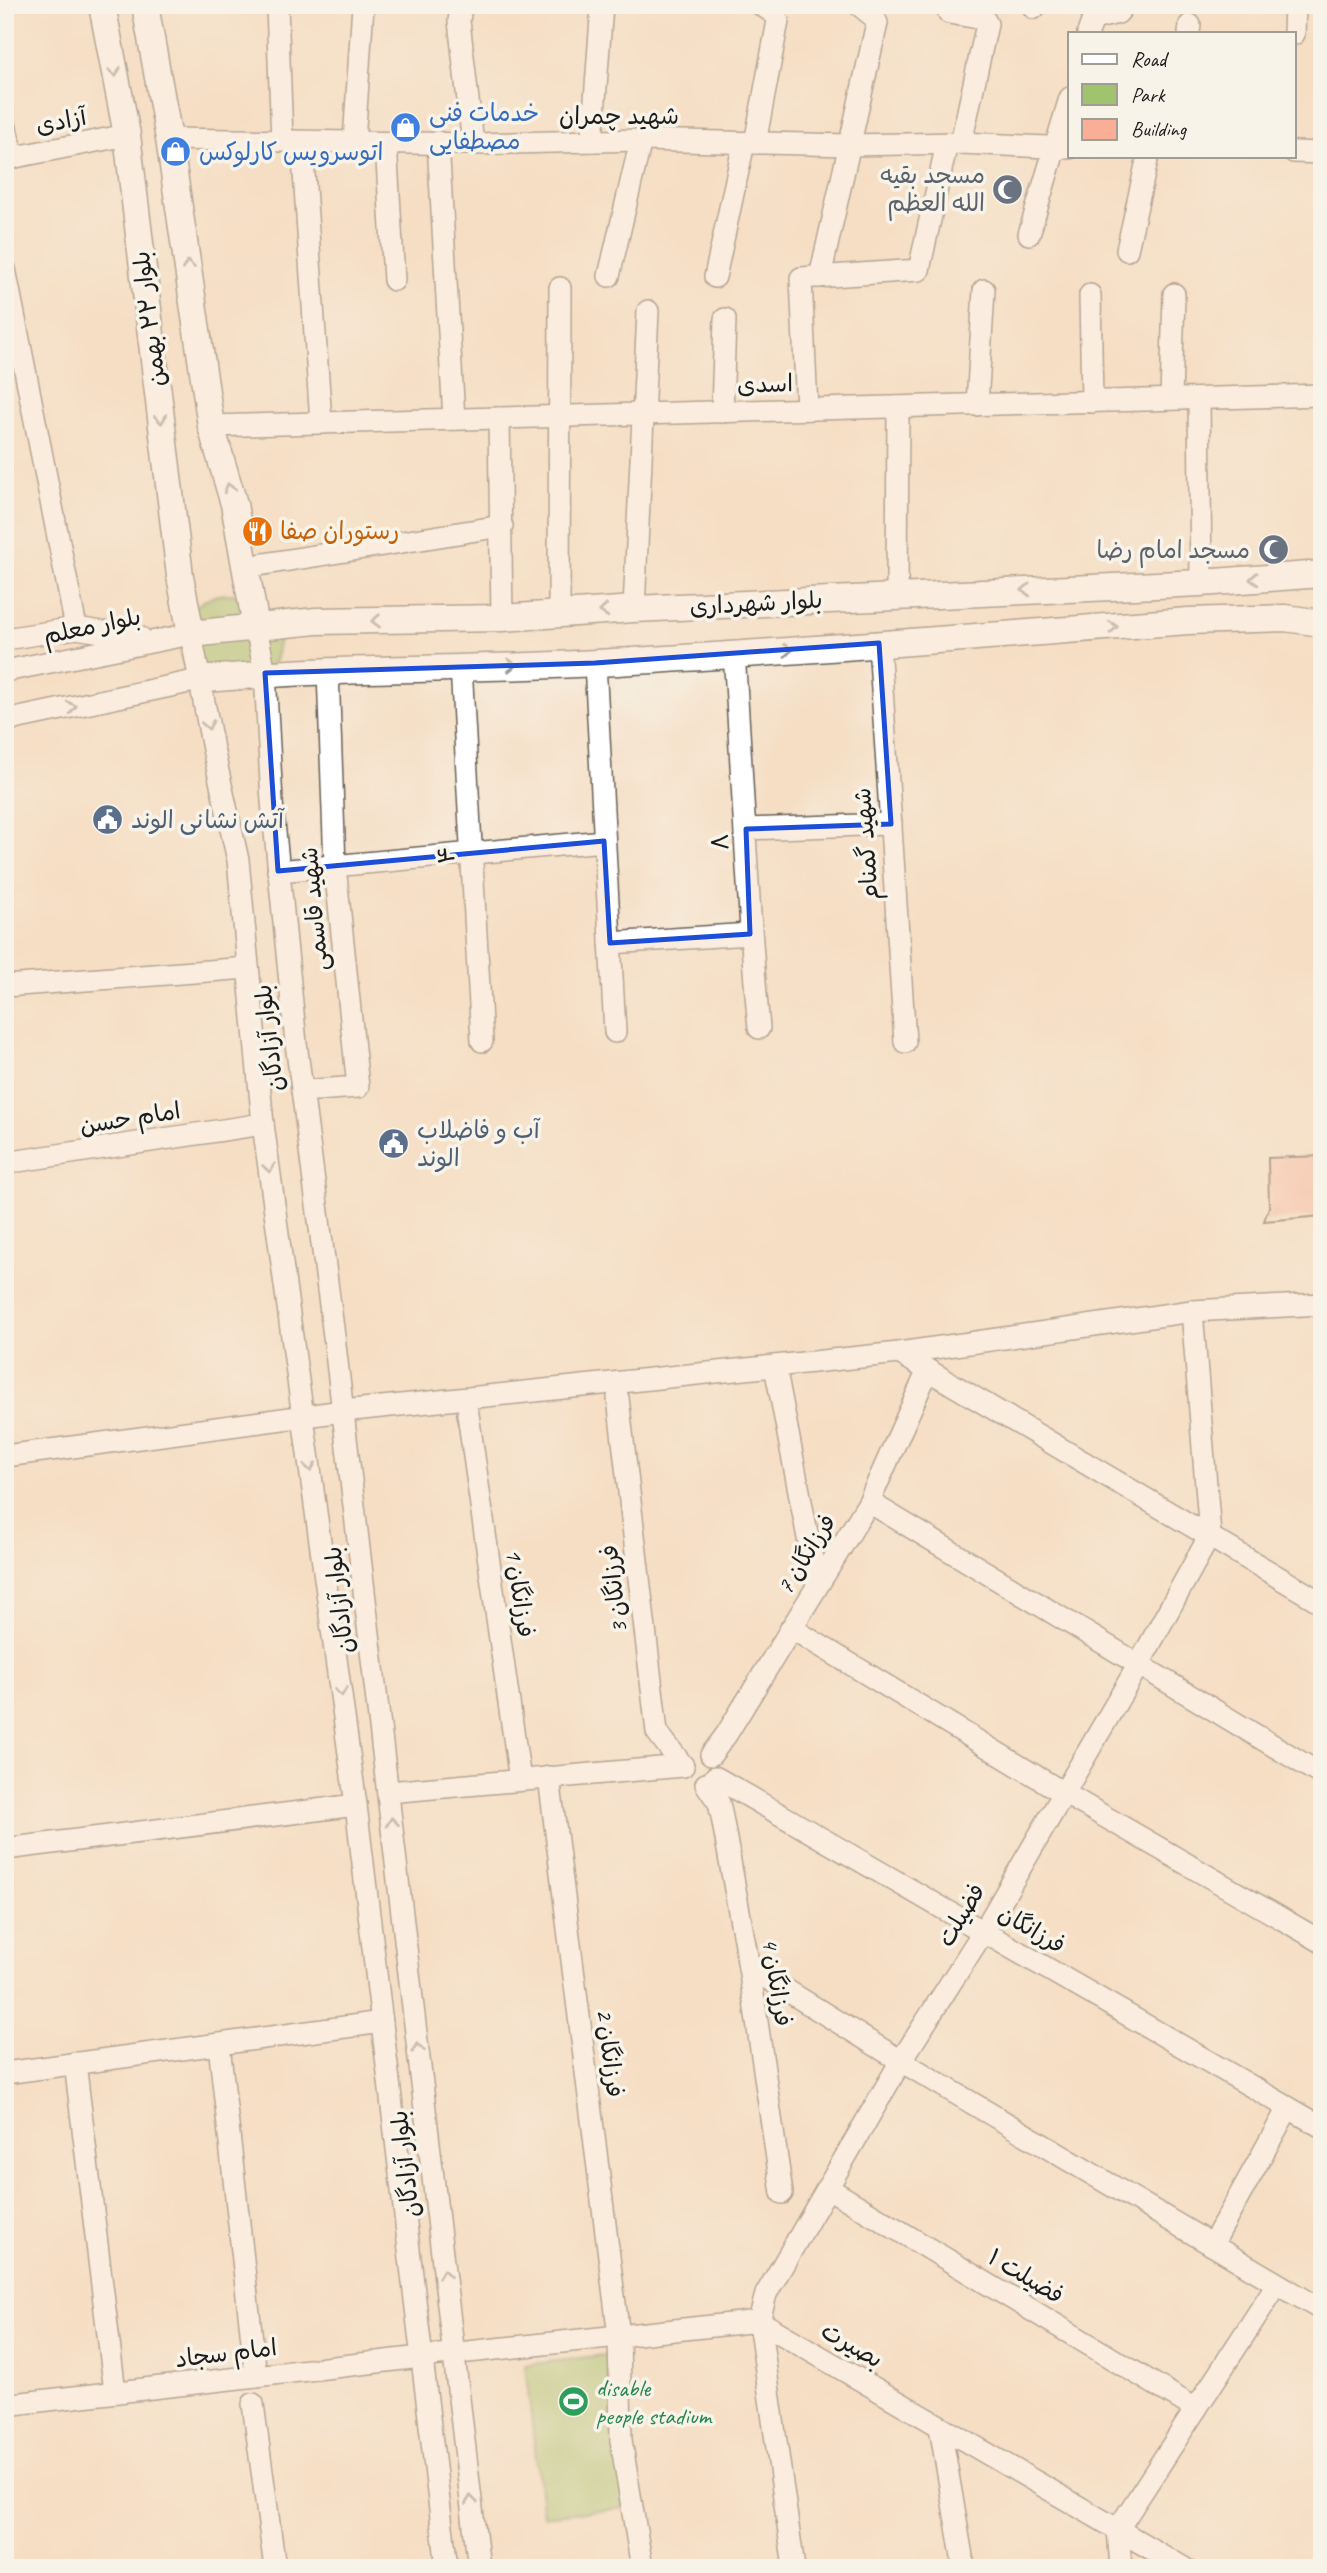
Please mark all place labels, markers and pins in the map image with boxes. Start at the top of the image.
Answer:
place label: خدمات فنی مصطفایی [429,98,539,156]
shop icon: خدمات فنی مصطفایی [389,110,423,144]
shop icon: اتوسرویس کارلوکس [159,135,193,169]
place label: اتوسرویس کارلوکس [199,137,383,168]
place label: مسجد بقیه الله العظم [880,160,985,221]
mosque icon: مسجد بقیه الله العظم [991,172,1025,206]
restaurant icon: رستوران صفا [240,514,274,548]
place label: رستوران صفا [280,516,399,547]
mosque icon: مسجد امام رضا [1256,533,1290,567]
place label: مسجد امام رضا [1097,535,1250,568]
public building icon: آتش نشانی الوند [91,803,125,837]
place label: آتش نشانی الوند [131,805,285,835]
place label: آب و فاضلاب الوند [417,1115,541,1173]
public building icon: آب و فاضلاب الوند [377,1127,411,1161]
place label: disable people stadium [596,2373,713,2431]
sports icon: disable people stadium [556,2385,590,2419]

